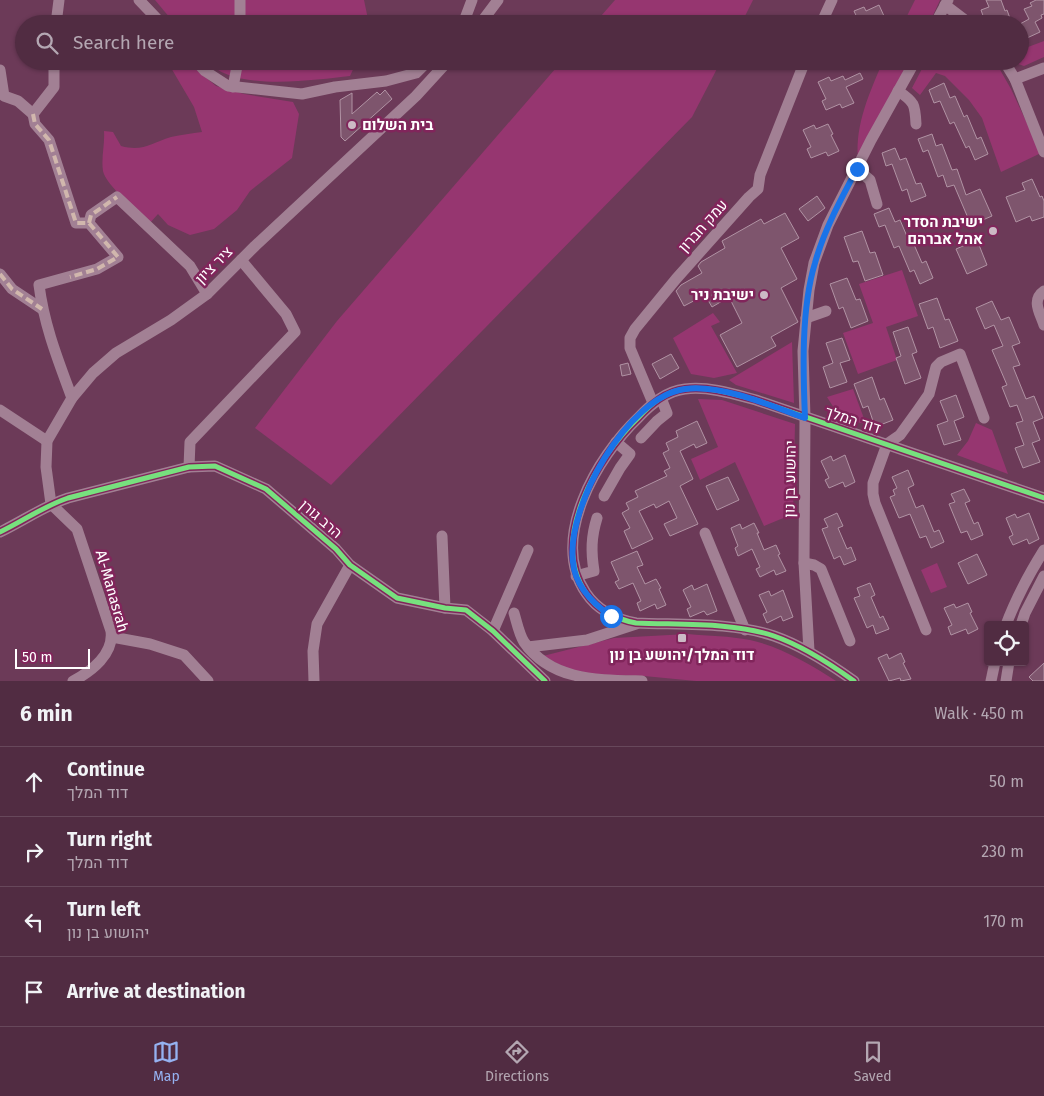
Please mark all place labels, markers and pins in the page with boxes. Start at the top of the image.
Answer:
place label: בית השלום [362,116,433,134]
marker: בית השלום [346,119,358,131]
place label: ישיבת הסדר אהל אברהם [904,213,983,248]
marker: ישיבת הסדר אהל אברהם [987,225,999,237]
place label: ישיבת ניר [691,286,754,304]
marker: ישיבת ניר [758,289,770,301]
marker: דוד המלך/יהושע בן נון [676,632,688,644]
place label: דוד המלך/יהושע בן נון [609,646,755,664]

